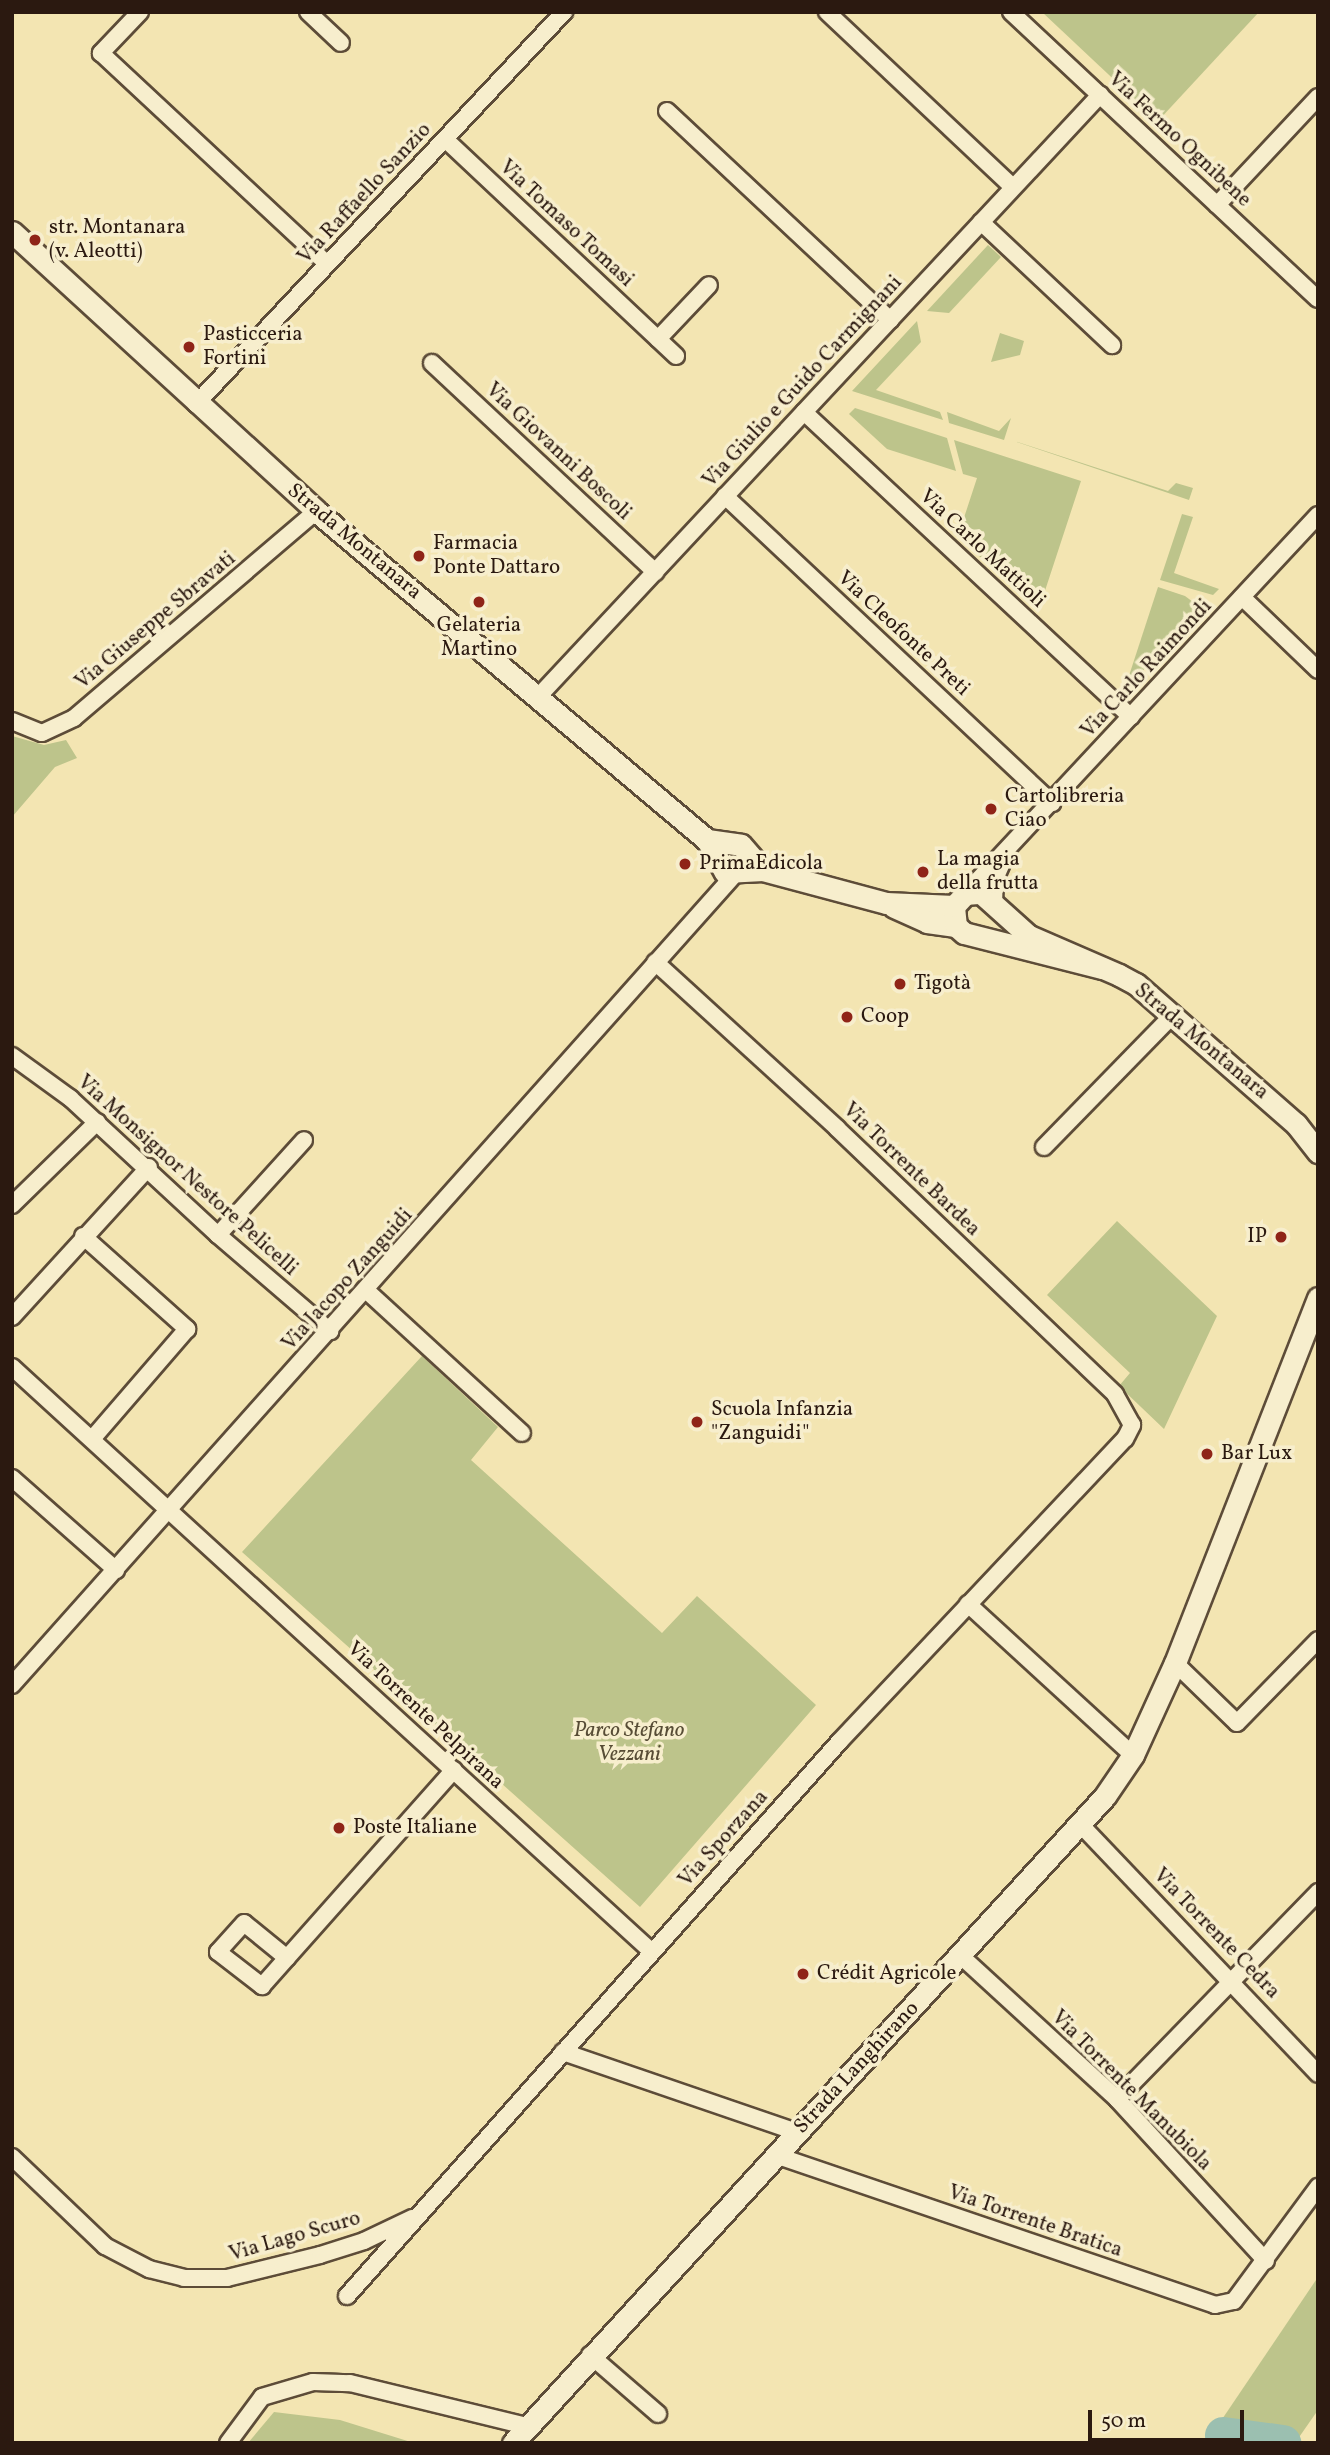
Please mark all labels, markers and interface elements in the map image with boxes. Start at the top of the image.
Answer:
street label: Via Fermo Ognibene [1102,67,1256,213]
street label: Via Raffaello Sanzio [293,118,437,270]
street label: Via Tomaso Tomasi [493,155,639,293]
place label: str. Montanara (v. Aleotti) [49,215,185,265]
marker: str. Montanara (v. Aleotti) [27,232,43,248]
street label: Via Giulio e Guido Carmignani [698,271,908,493]
place label: Pasticceria Fortini [203,322,303,372]
marker: Pasticceria Fortini [181,339,197,355]
street label: Via Giovanni Boscoli [480,378,636,526]
street label: Strada Montanara [282,478,426,606]
street label: Via Carlo Mattioli [914,484,1050,614]
place label: Farmacia Ponte Dattaro [433,531,560,581]
street label: Via Giuseppe Sbravati [71,547,241,695]
marker: Farmacia Ponte Dattaro [411,548,427,564]
street label: Via Cleofonte Preti [831,566,975,702]
marker: Gelateria Martino [471,594,487,610]
street label: Via Carlo Raimondi [1076,594,1218,744]
place label: Gelateria Martino [437,613,521,663]
place label: Cartolibreria Ciao [1005,784,1125,834]
marker: Cartolibreria Ciao [983,801,999,817]
place label: La magia della frutta [937,847,1039,897]
place label: PrimaEdicola [699,851,823,877]
marker: PrimaEdicola [677,856,693,872]
marker: La magia della frutta [915,864,931,880]
place label: Tigotà [914,971,971,997]
marker: Tigotà [892,976,908,992]
street label: Strada Montanara [1129,978,1273,1106]
place label: Coop [861,1004,909,1030]
marker: Coop [839,1009,855,1025]
street label: Via Monsignor Nestore Pelicelli [71,1070,303,1282]
street label: Via Torrente Bardea [837,1098,985,1242]
street label: Via Jacopo Zanguidi [277,1204,419,1356]
place label: IP [1247,1224,1267,1250]
marker: IP [1273,1229,1289,1245]
place label: Scuola Infanzia "Zanguidi" [711,1397,853,1447]
marker: Scuola Infanzia "Zanguidi" [689,1414,705,1430]
place label: Bar Lux [1221,1441,1292,1467]
marker: Bar Lux [1199,1446,1215,1462]
street label: Via Torrente Pelpirana [341,1636,509,1796]
park label: Parco Stefano Vezzani [574,1718,684,1768]
street label: Via Sporzana [674,1785,774,1893]
place label: Poste Italiane [353,1815,477,1841]
marker: Poste Italiane [331,1820,347,1836]
street label: Via Torrente Cedra [1147,1863,1285,2005]
place label: Crédit Agricole [817,1961,956,1987]
marker: Crédit Agricole [795,1966,811,1982]
street label: Strada Langhirano [789,1997,925,2139]
street label: Via Torrente Manubiola [1045,2005,1217,2177]
street label: Via Torrente Bratica [944,2180,1126,2264]
street label: Via Lago Scuro [226,2206,364,2268]
scale bar [1092,2396,1248,2440]
text: 50 m [1101,2407,1146,2436]

